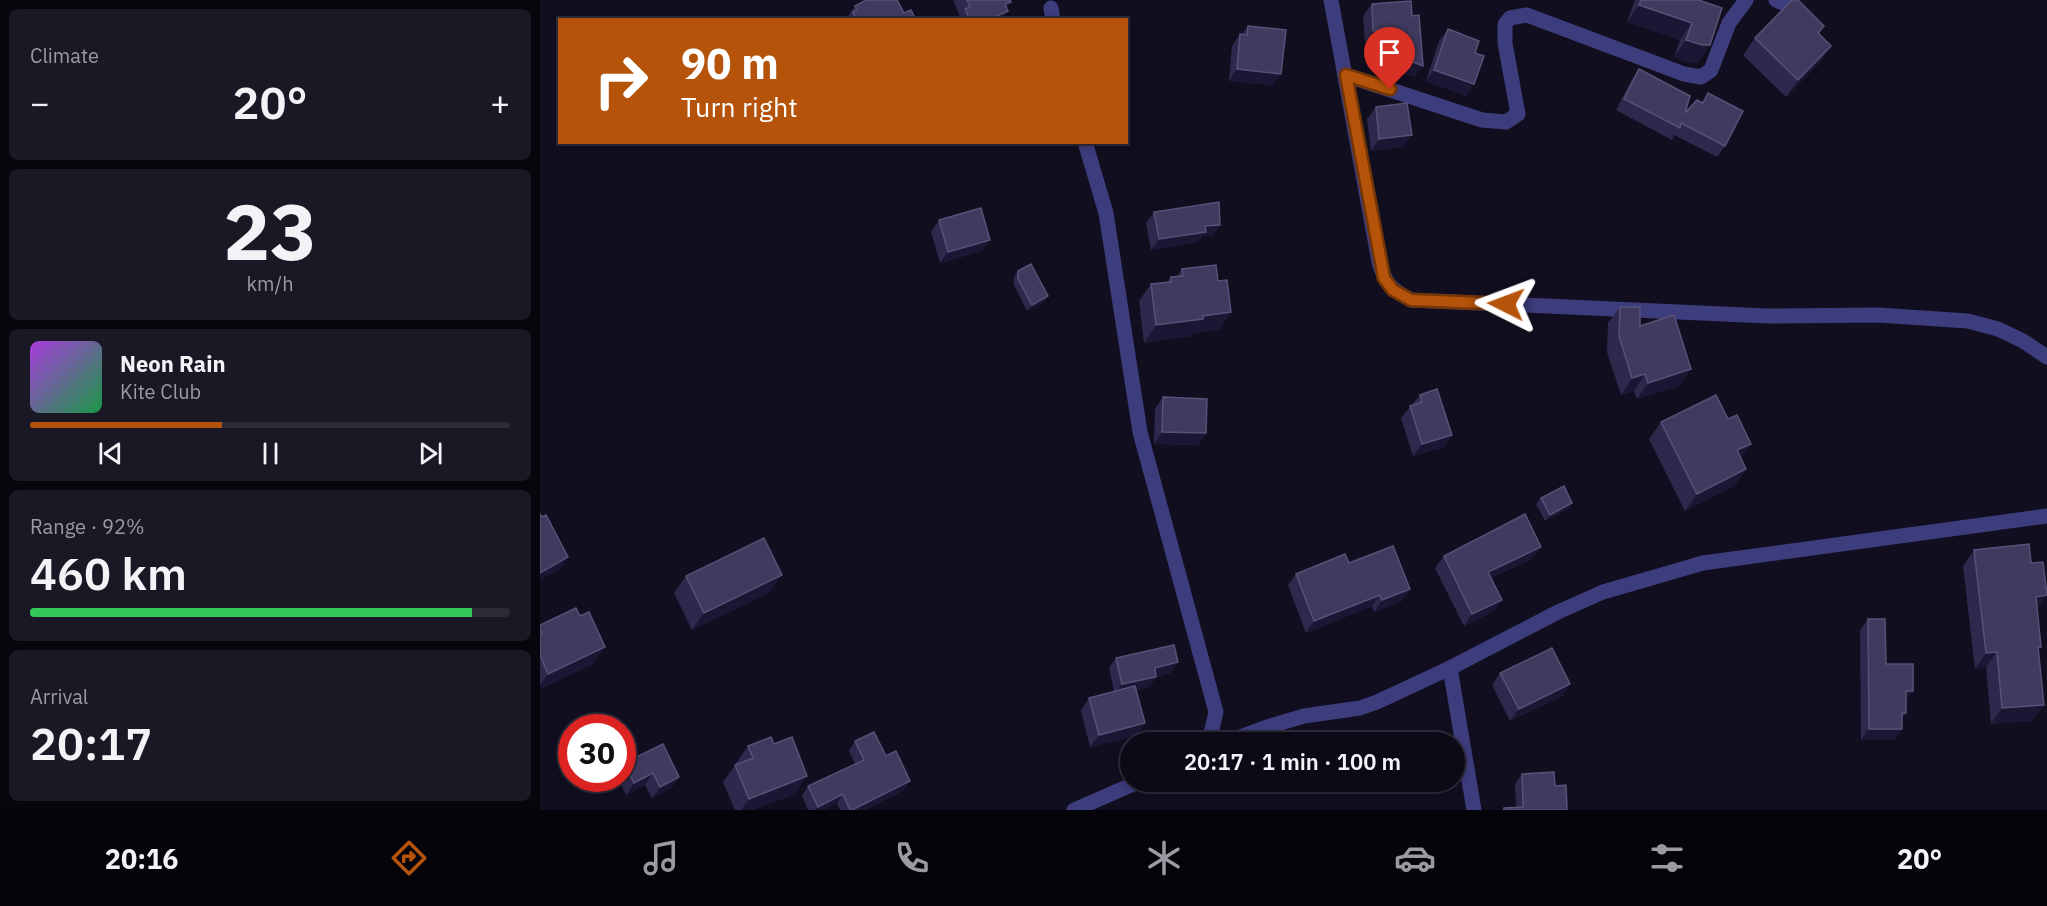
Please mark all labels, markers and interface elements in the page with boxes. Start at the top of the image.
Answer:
pin [1364,27,1415,89]
text: 90 m [681,36,779,91]
icon: arrive [1373,36,1406,69]
text: Climate [30,42,99,69]
icon: right [582,42,660,120]
text: 20° [232,73,308,131]
text: − [30,81,50,124]
text: + [490,81,510,124]
text: Turn right [681,89,798,124]
text: 23 [223,180,317,281]
text: km/h [246,270,294,297]
position arrow [1474,272,1538,336]
text: Neon Rain [120,349,226,378]
text: Kite Club [120,378,201,405]
icon: previous [94,437,127,470]
icon: pause [254,437,287,470]
icon: next [414,437,447,470]
text: Range · 92% [30,513,145,540]
text: 460 km [30,544,187,602]
text: Arrival [30,683,88,710]
text: 20:17 [30,714,152,772]
speed limit sign: 30 [558,714,636,792]
text: 20:17 · 1 min · 100 m [1184,747,1401,776]
icon: directions [388,837,430,879]
icon: music [640,837,682,879]
icon: phone [891,837,933,879]
icon: climate [1143,837,1185,879]
icon: car [1394,837,1436,879]
icon: filters [1646,837,1688,879]
text: 20:16 [105,841,178,876]
text: 20° [1897,841,1942,876]

